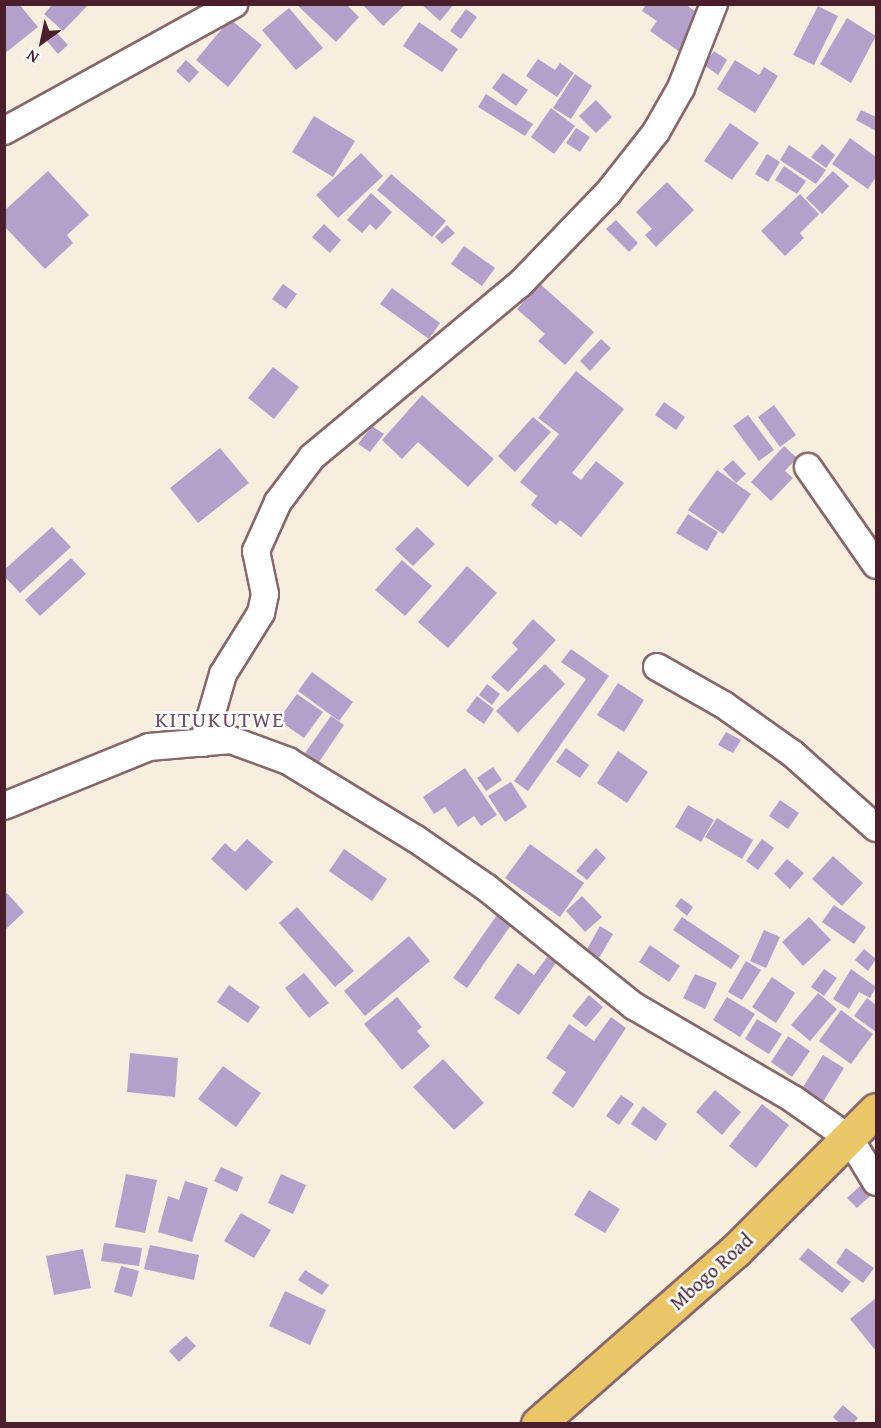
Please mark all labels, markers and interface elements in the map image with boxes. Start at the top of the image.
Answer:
north arrow [12,12,72,72]
text: N [21,44,43,70]
district label: KITUKUTWE [155,707,285,733]
street label: Mbogo Road [665,1228,757,1314]

